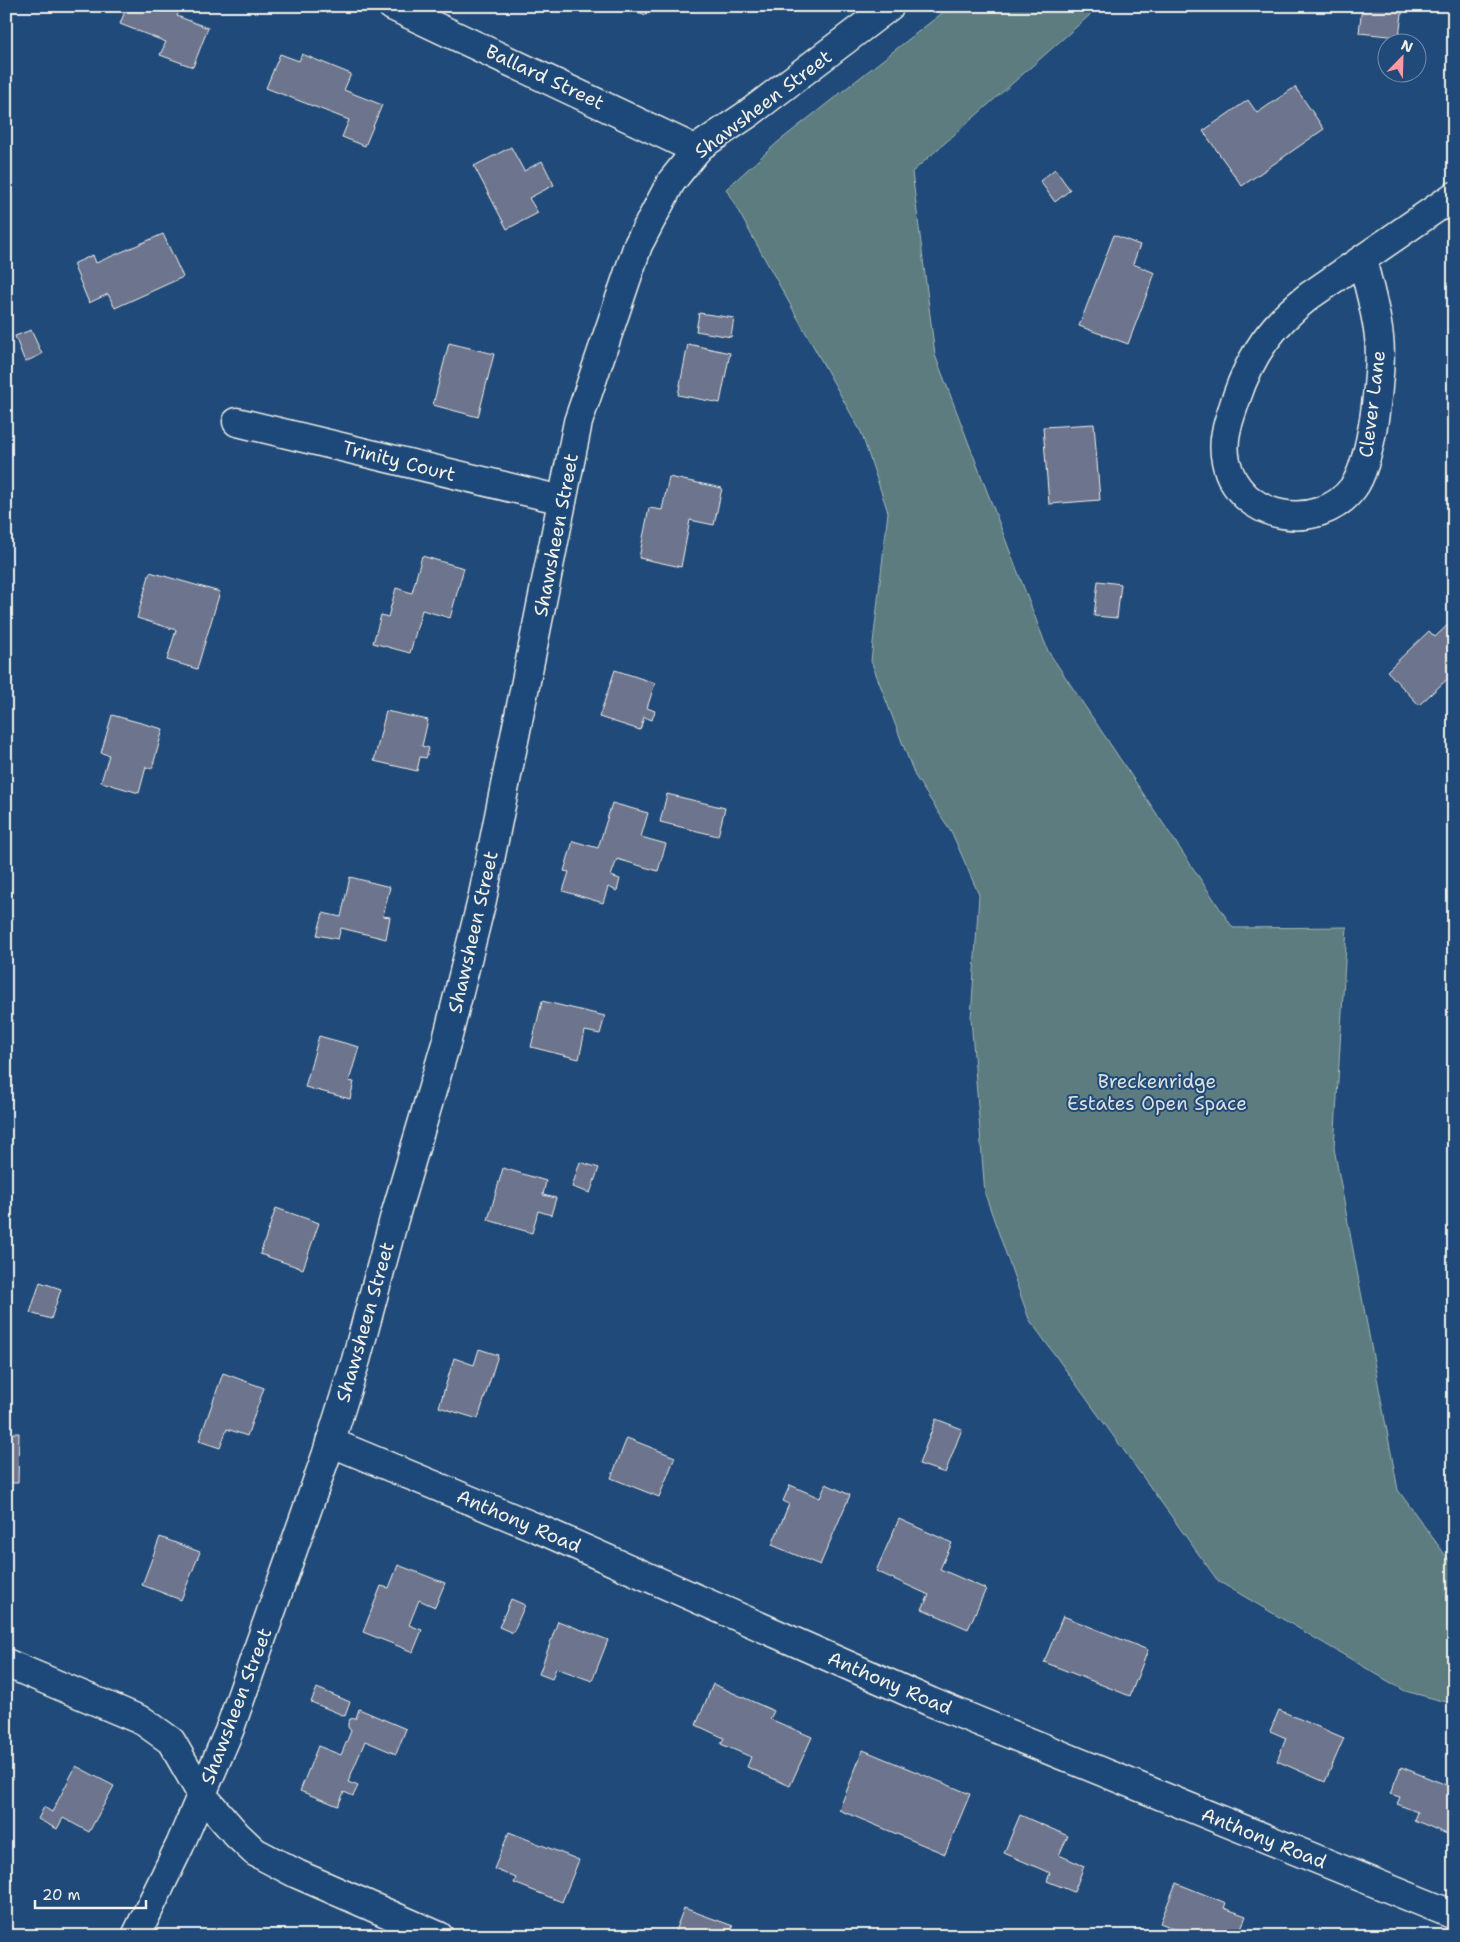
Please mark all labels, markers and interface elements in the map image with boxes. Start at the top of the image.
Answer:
north arrow [1378,32,1428,82]
text: N [1398,36,1416,56]
street label: Ballard Street [482,39,608,115]
street label: Shawsheen Street [689,44,837,164]
street label: Clever Lane [1353,349,1391,459]
street label: Trinity Court [340,435,458,487]
street label: Shawsheen Street [528,451,584,619]
street label: Shawsheen Street [442,849,504,1015]
park label: Breckenridge Estates Open Space [1067,1069,1247,1116]
street label: Shawsheen Street [330,1239,400,1405]
street label: Anthony Road [453,1484,585,1558]
street label: Shawsheen Street [195,1624,277,1788]
street label: Anthony Road [824,1646,956,1720]
street label: Anthony Road [1198,1802,1330,1874]
scale bar [35,1877,146,1909]
text: 20 m [42,1885,81,1905]

